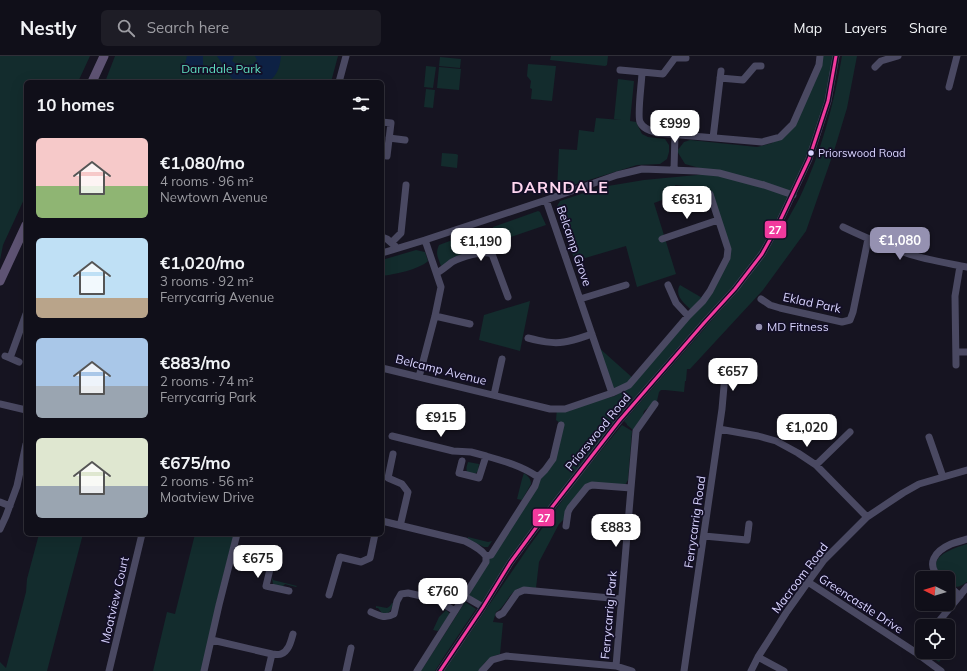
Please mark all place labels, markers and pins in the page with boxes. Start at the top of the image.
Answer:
pin: €999 [651,110,699,144]
place label: Priorswood Road [818,146,906,160]
marker: Priorswood Road [806,148,816,158]
pin: €631 [663,186,711,220]
pin: €1,080 [867,227,933,261]
pin: €1,190 [448,228,514,262]
place label: MD Fitness [767,319,829,334]
marker: MD Fitness [754,322,764,332]
pin: €657 [709,358,757,392]
pin: €915 [417,404,465,438]
pin: €1,020 [774,414,840,448]
pin: €883 [592,514,640,548]
pin: €675 [234,545,282,579]
pin: €760 [419,578,467,612]

